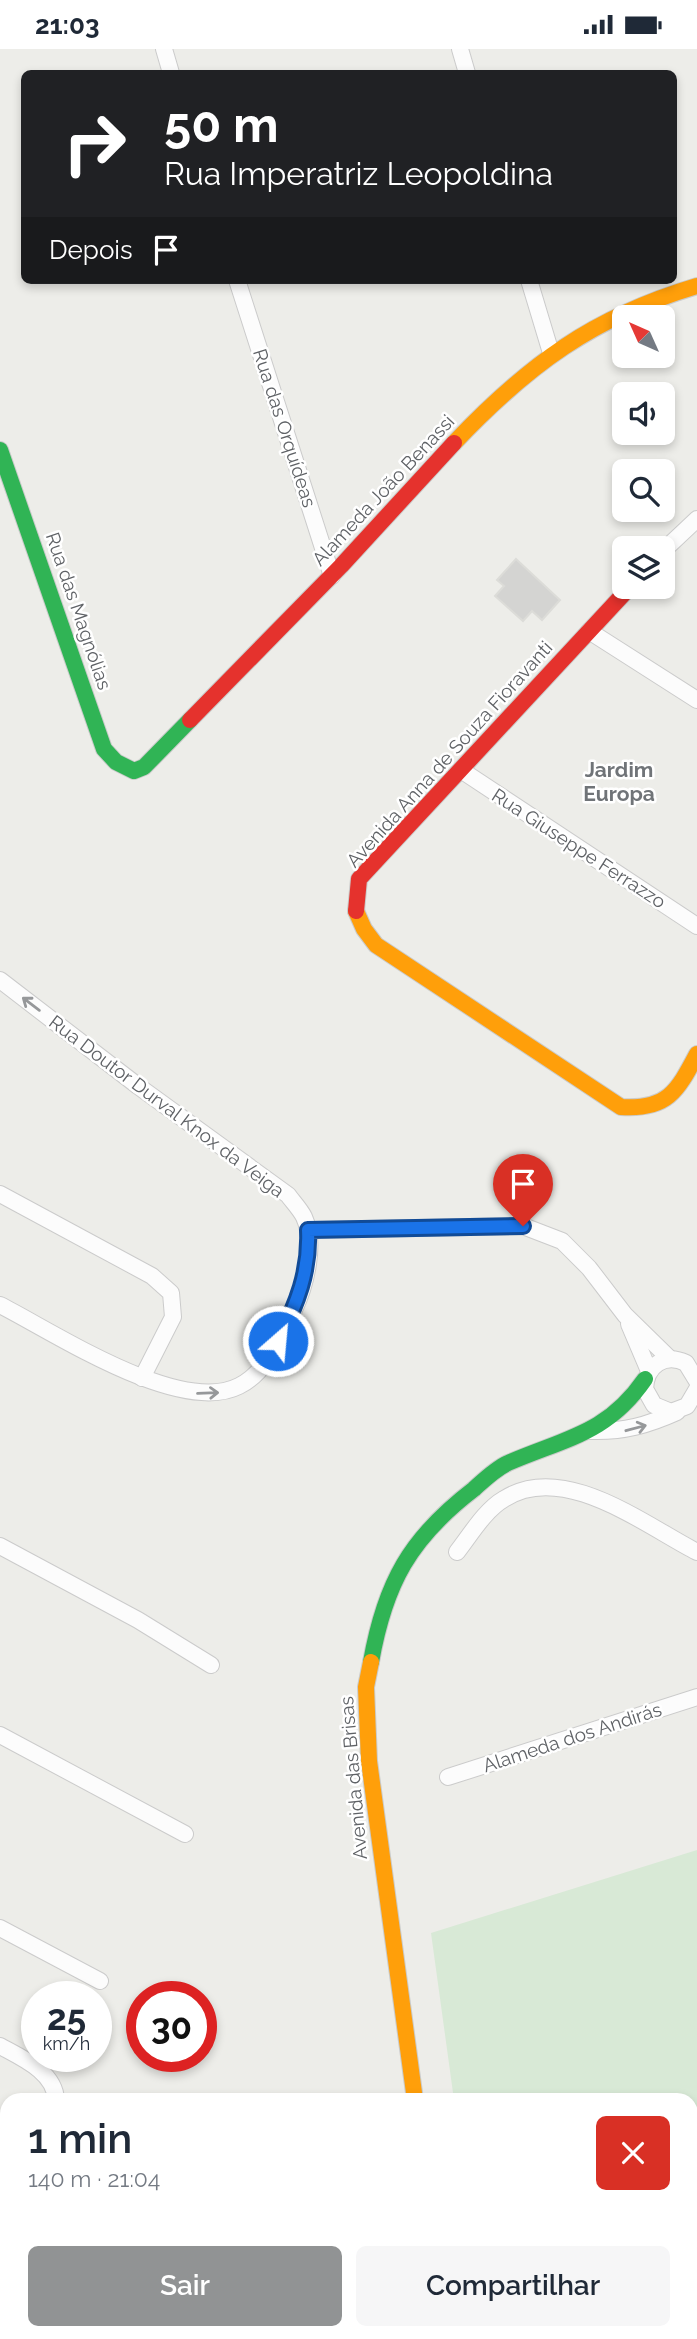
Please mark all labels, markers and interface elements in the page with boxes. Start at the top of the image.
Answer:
text: 21:03 [35,10,99,40]
text: 50 m [164,96,279,153]
icon: right [49,98,140,189]
text: Rua Imperatriz Leopoldina [164,155,553,192]
icon: arrive [147,231,185,269]
text: Depois [49,235,133,265]
north arrow [612,305,676,367]
map controls [612,305,675,599]
street label: Rua das Orquídeas [249,346,321,510]
button: sound [612,382,675,445]
street label: Alameda João Benassi [307,410,459,570]
button: search [612,459,675,522]
street label: Rua das Magnólias [42,529,116,693]
button: layers [612,536,675,599]
street label: Avenida Anna de Souza Fioravanti [342,636,556,872]
district label: Jardim Europa [583,757,655,806]
street label: Rua Giuseppe Ferrazzo [488,784,670,912]
one-way arrow [22,997,41,1012]
street label: Rua Doutor Durval Knox da Veiga [45,1010,289,1202]
pin [493,1154,553,1226]
icon: arrive [504,1165,542,1203]
position arrow [241,1304,315,1378]
one-way arrow [196,1386,219,1399]
one-way arrow [624,1421,647,1434]
street label: Avenida das Brisas [335,1695,371,1861]
street label: Alameda dos Andirás [480,1698,664,1776]
speed limit sign: 30 [126,1981,217,2072]
text: 25 [47,1997,86,2038]
text: km/h [43,2033,90,2054]
text: 1 min [28,2114,132,2163]
button: close [596,2116,670,2190]
text: 140 m · 21:04 [28,2165,160,2192]
button: Sair [28,2246,342,2326]
button: Compartilhar [356,2246,670,2326]

